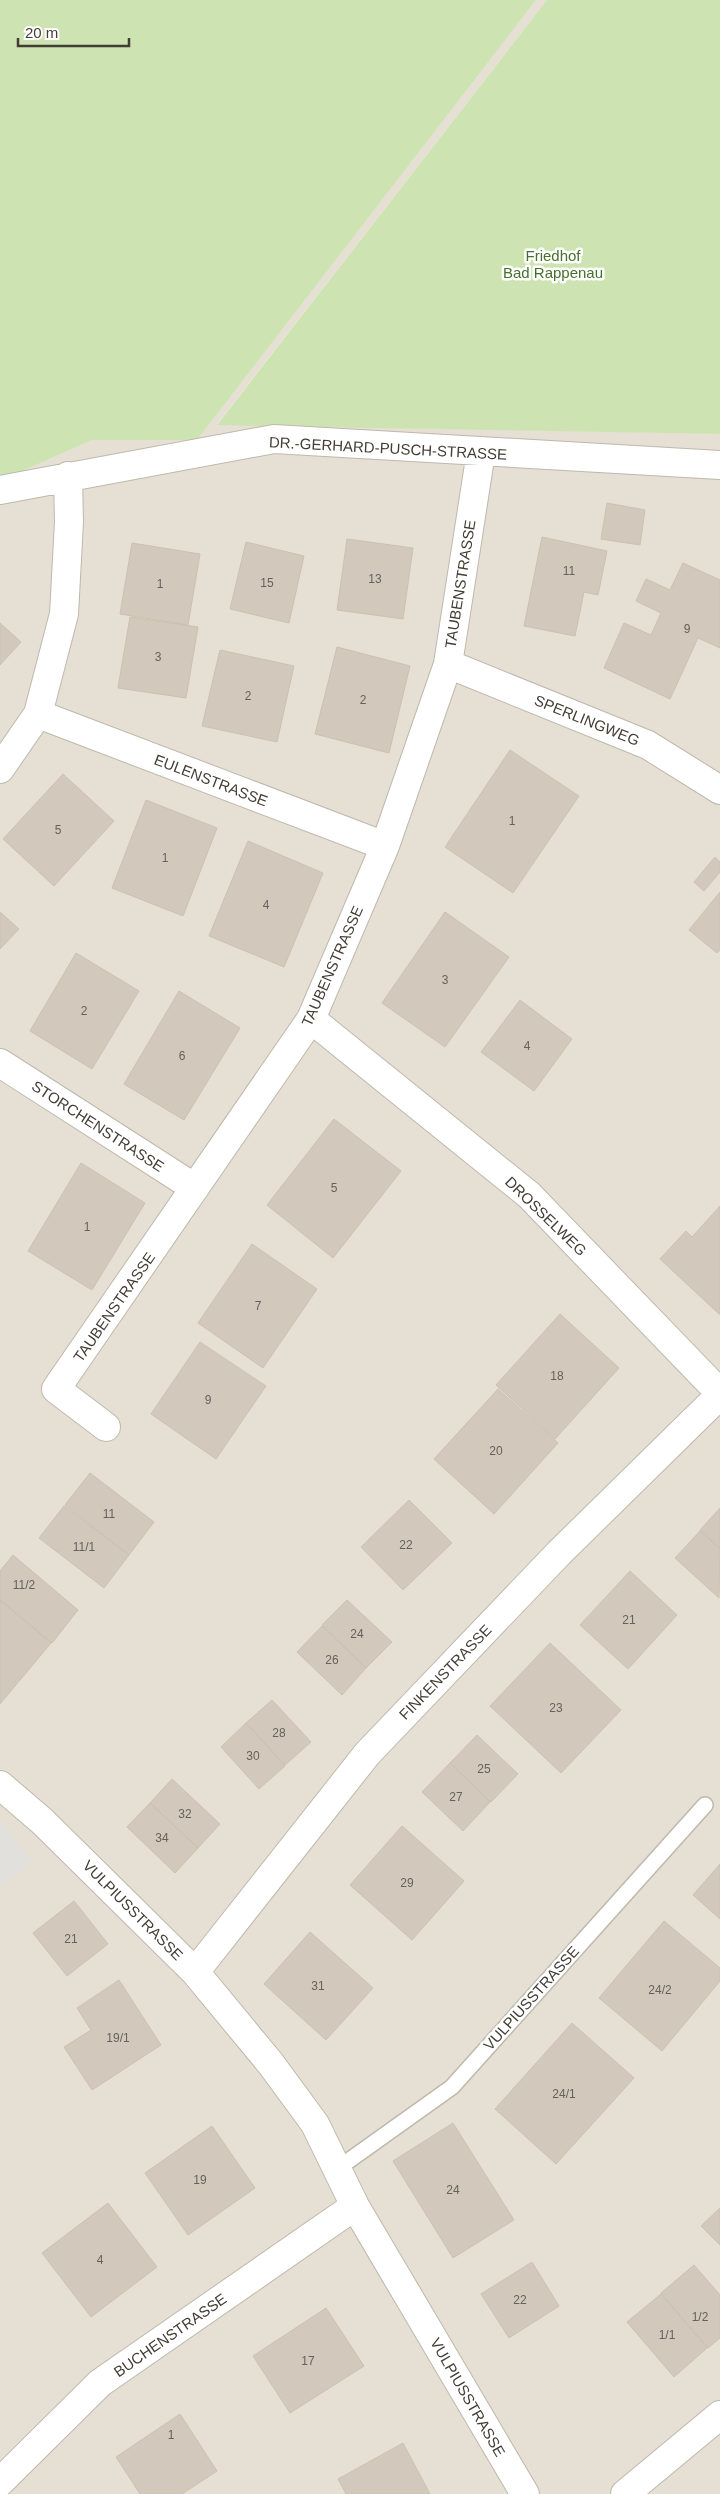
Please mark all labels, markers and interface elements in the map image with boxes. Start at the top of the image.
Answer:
scale bar [18,15,129,47]
text: 20 m [25,24,58,41]
park label: Friedhof Bad Rappenau [503,247,603,281]
street label: DR.-GERHARD-PUSCH-STRASSE [269,433,507,463]
street label: TAUBENSTRASSE [441,519,479,649]
house number: 11 [563,564,576,578]
house number: 13 [368,572,382,586]
house number: 15 [260,576,274,590]
house number: 1 [157,577,164,591]
house number: 9 [684,622,691,636]
house number: 3 [155,650,162,664]
house number: 2 [245,689,252,703]
street label: SPERLINGWEG [532,691,642,749]
house number: 2 [360,693,367,707]
street label: EULENSTRASSE [152,751,270,809]
house number: 1 [509,814,516,828]
house number: 5 [55,823,62,837]
house number: 1 [162,851,169,865]
house number: 4 [263,898,270,912]
street label: TAUBENSTRASSE [298,903,366,1029]
house number: 3 [442,973,449,987]
house number: 2 [81,1004,88,1018]
house number: 4 [524,1039,531,1053]
house number: 6 [179,1049,186,1063]
street label: STORCHENSTRASSE [29,1077,167,1175]
street label: DROSSELWEG [502,1173,590,1259]
house number: 5 [331,1181,338,1195]
house number: 1 [84,1220,91,1234]
street label: TAUBENSTRASSE [70,1249,158,1365]
house number: 7 [255,1299,262,1313]
house number: 18 [550,1369,564,1383]
house number: 9 [205,1393,212,1407]
house number: 20 [489,1444,503,1458]
house number: 11 [103,1507,116,1521]
house number: 22 [399,1538,413,1552]
house number: 11/1 [73,1540,96,1554]
house number: 11/2 [13,1578,36,1592]
house number: 21 [622,1613,636,1627]
street label: FINKENSTRASSE [395,1621,495,1723]
house number: 24 [350,1627,364,1641]
house number: 26 [325,1653,339,1667]
house number: 23 [549,1701,563,1715]
house number: 28 [272,1726,286,1740]
house number: 30 [246,1749,260,1763]
house number: 25 [477,1762,491,1776]
house number: 27 [449,1790,463,1804]
house number: 32 [178,1807,192,1821]
house number: 34 [155,1831,169,1845]
street label: VULPIUSSTRASSE [80,1857,186,1963]
house number: 29 [400,1876,414,1890]
house number: 21 [64,1932,78,1946]
street label: VULPIUSSTRASSE [480,1942,582,2054]
house number: 31 [311,1979,325,1993]
house number: 24/2 [648,1983,672,1997]
house number: 19/1 [106,2031,130,2045]
house number: 24/1 [552,2087,576,2101]
house number: 19 [193,2173,207,2187]
house number: 24 [446,2183,460,2197]
house number: 4 [97,2253,104,2267]
street label: BUCHENSTRASSE [111,2290,229,2380]
house number: 22 [513,2293,527,2307]
house number: 1/2 [692,2310,709,2324]
house number: 1/1 [659,2328,676,2342]
street label: VULPIUSSTRASSE [427,2335,509,2459]
house number: 17 [301,2354,315,2368]
house number: 1 [168,2428,175,2442]

